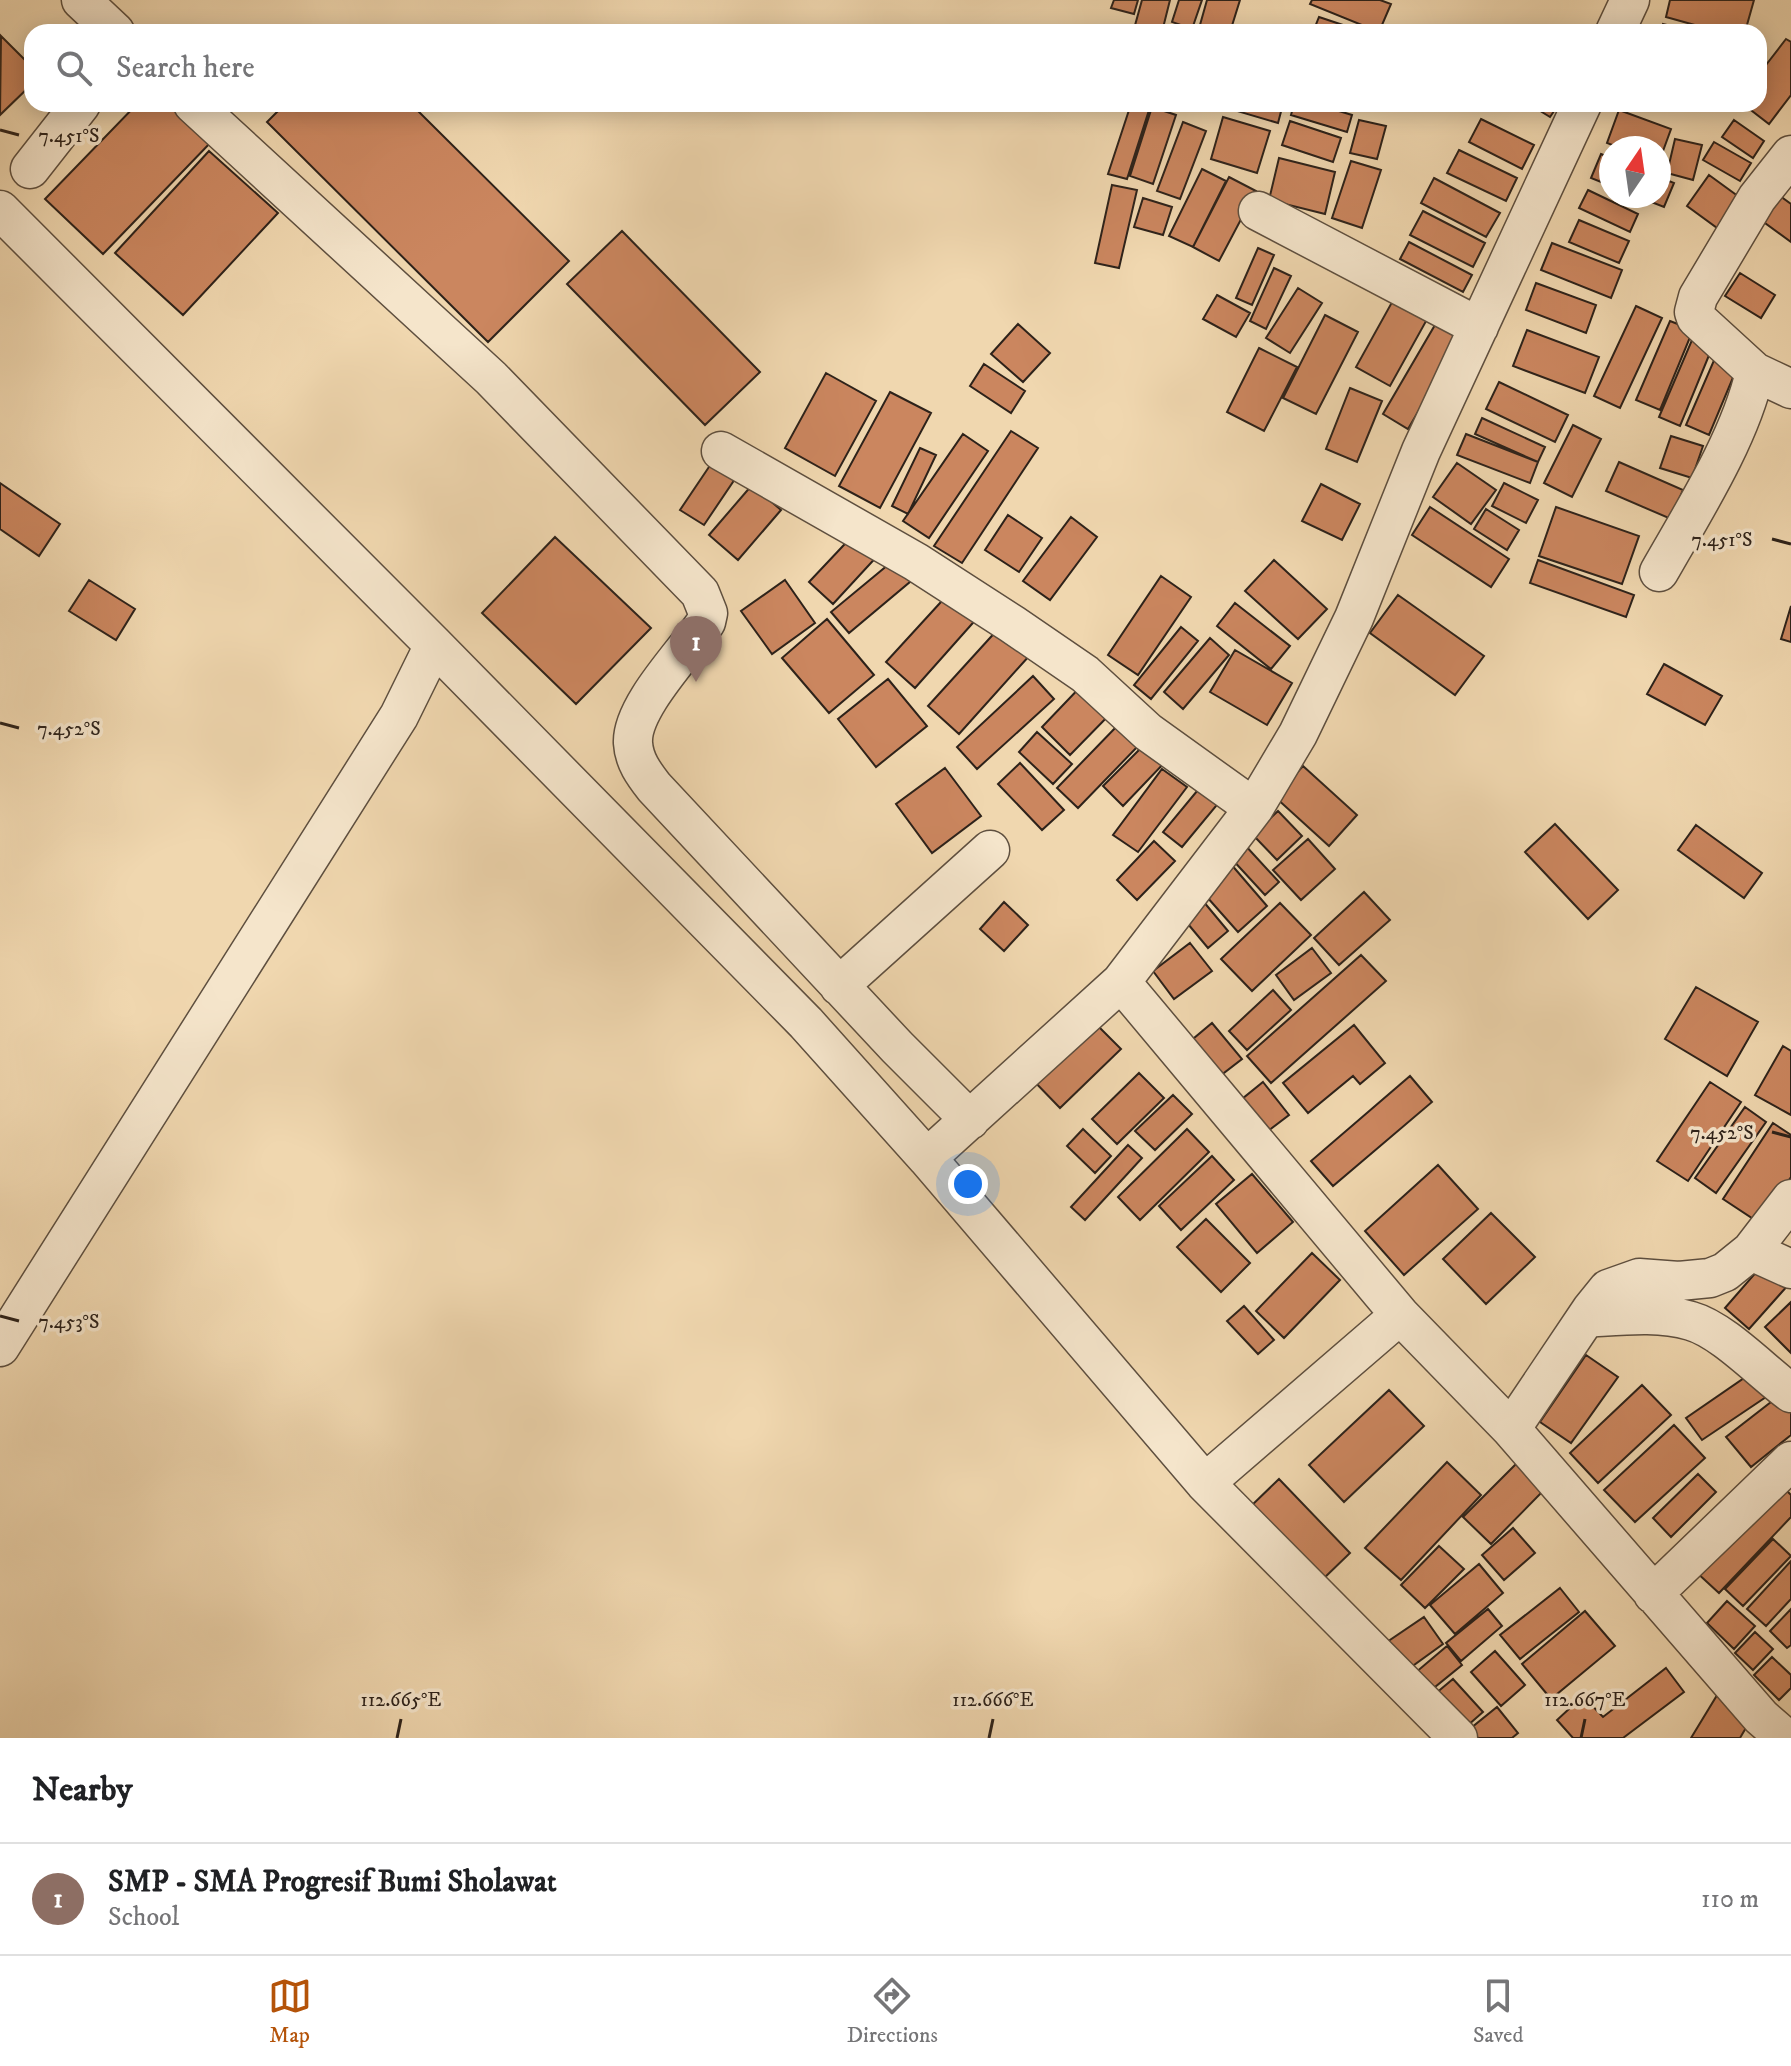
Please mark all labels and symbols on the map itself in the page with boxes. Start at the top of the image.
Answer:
text: 7.451°S [39,124,99,149]
north arrow [1599,136,1671,208]
text: 7.451°S [1692,528,1752,553]
pin: 1 [670,616,722,682]
text: 7.452°S [37,717,101,742]
text: 7.452°S [1690,1121,1754,1146]
your location [948,1164,988,1204]
text: 7.453°S [38,1310,100,1335]
text: 112.665°E [361,1688,441,1713]
text: 112.666°E [952,1688,1034,1713]
text: 112.667°E [1544,1688,1626,1713]

